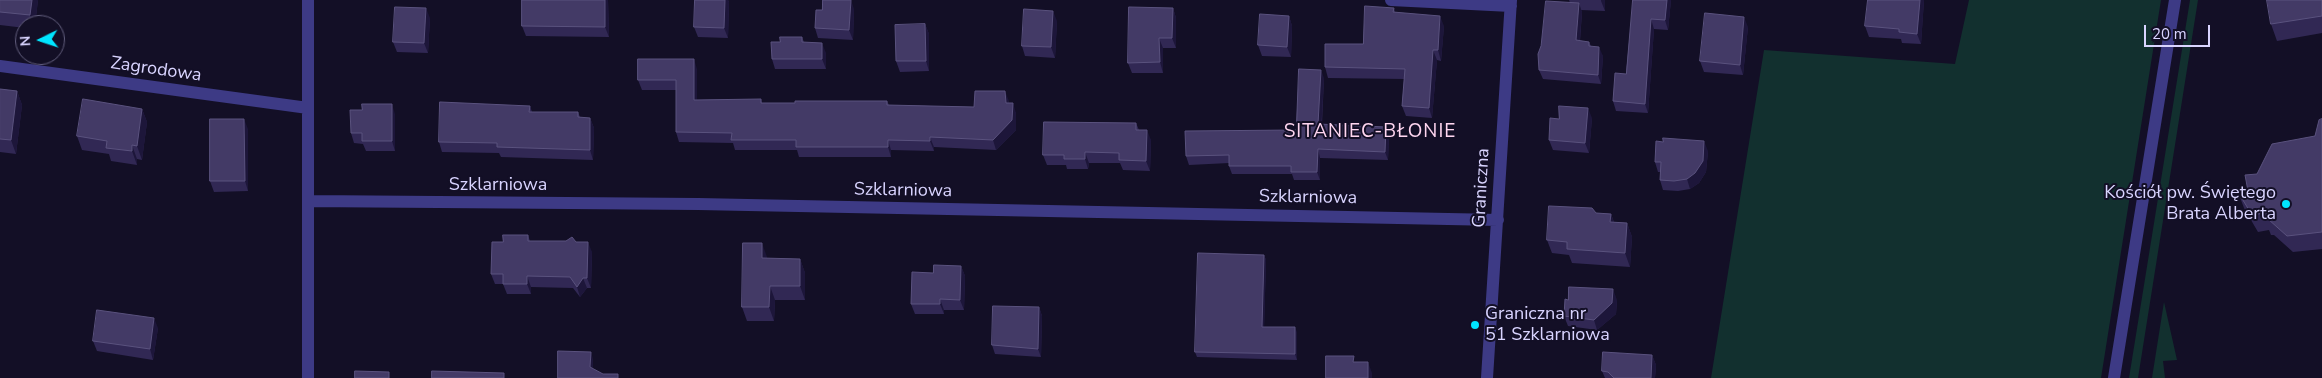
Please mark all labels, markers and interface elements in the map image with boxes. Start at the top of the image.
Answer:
north arrow [15,15,65,65]
scale bar [2147,15,2213,47]
text: 20 m [2152,24,2187,44]
text: N [16,35,35,47]
street label: Zagrodowa [109,53,203,87]
district label: SITANIEC-BŁONIE [1282,121,1458,143]
street label: Graniczna [1469,148,1495,228]
street label: Szklarniowa [449,175,547,197]
street label: Szklarniowa [854,179,952,203]
place label: Kościół pw. Świętego Brata Alberta [2104,183,2276,225]
street label: Szklarniowa [1259,186,1357,210]
marker: Kościół pw. Świętego Brata Alberta [2280,198,2292,210]
place label: Graniczna nr 51 Szklarniowa [1485,304,1610,346]
marker: Graniczna nr 51 Szklarniowa [1469,319,1481,331]

